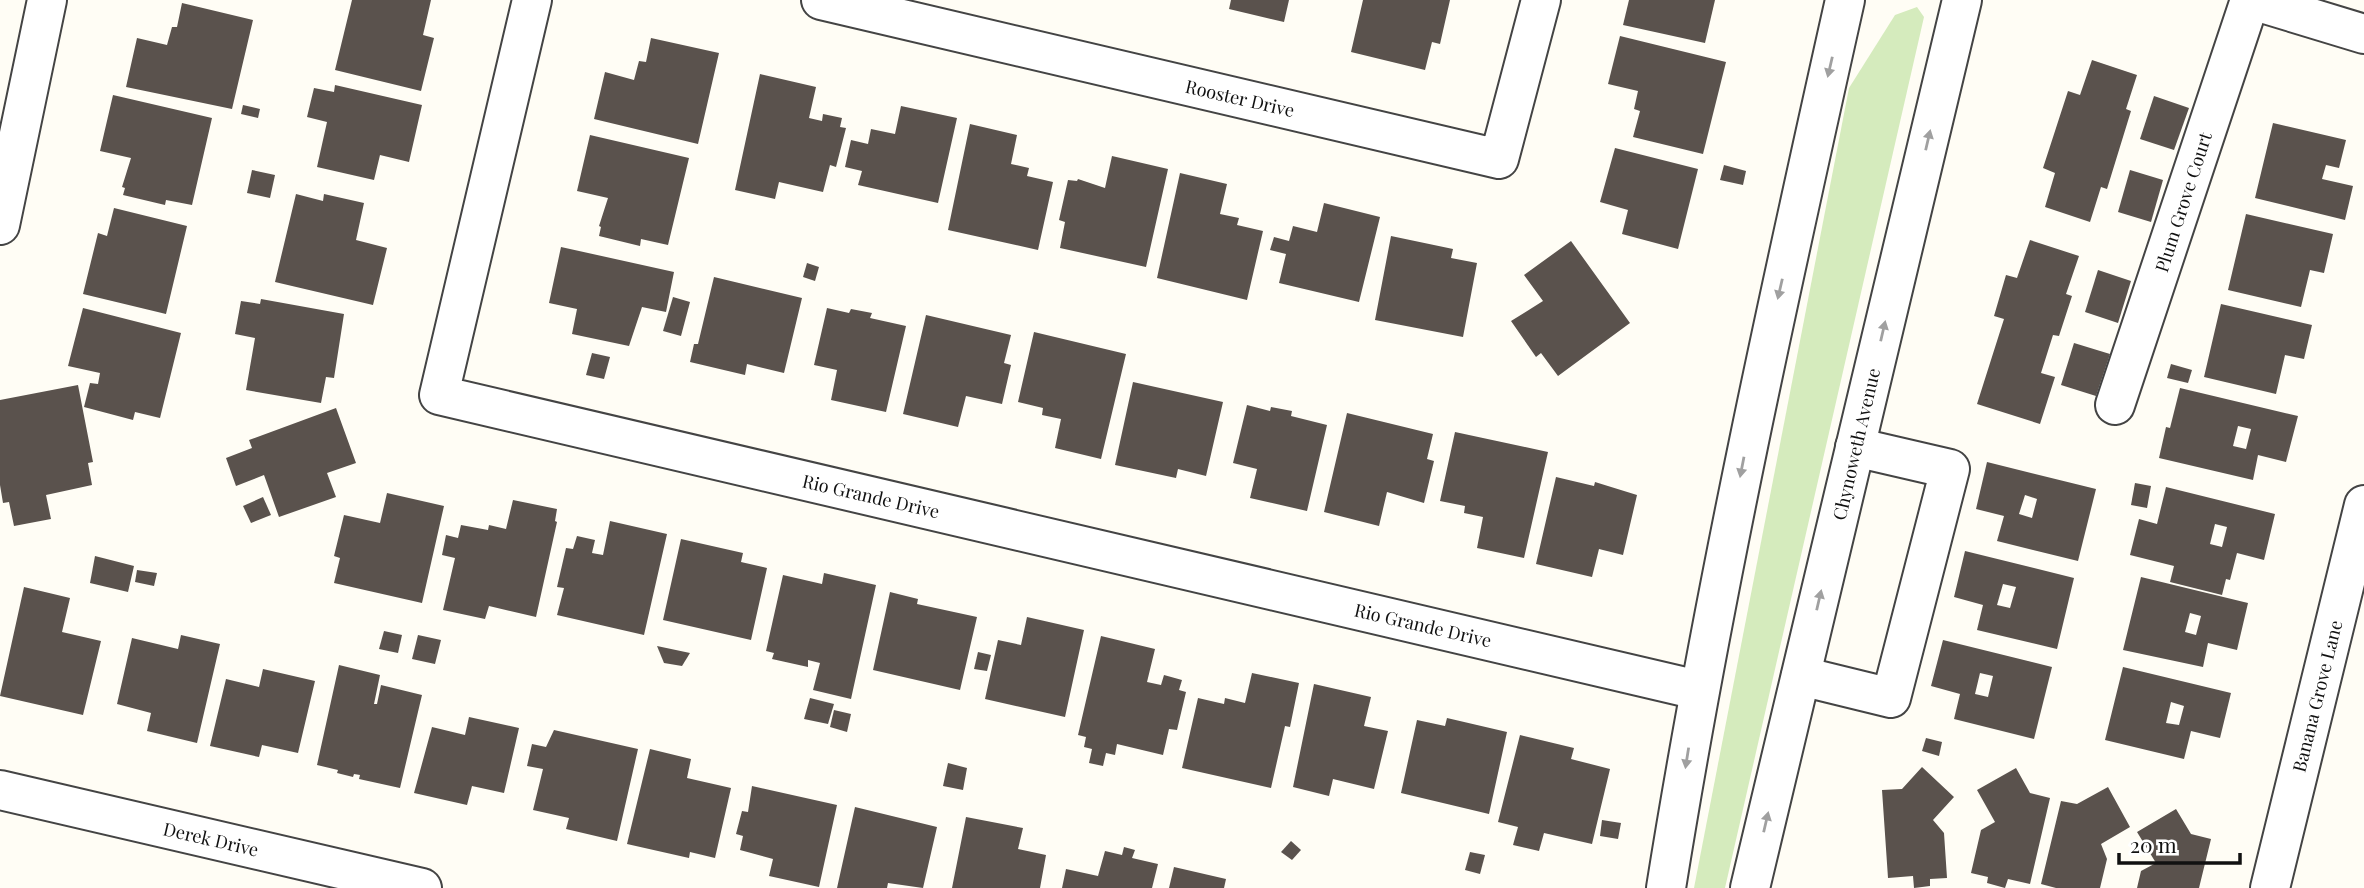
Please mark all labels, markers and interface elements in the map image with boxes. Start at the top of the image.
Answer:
one-way arrow [1824,56,1835,78]
street label: Rooster Drive [1183,74,1297,122]
street label: Plum Grove Court [2149,128,2217,275]
one-way arrow [1923,129,1934,151]
one-way arrow [1774,278,1785,300]
one-way arrow [1878,320,1889,342]
street label: Chynoweth Avenue [1827,366,1885,522]
one-way arrow [1736,456,1747,478]
street label: Rio Grande Drive [800,469,942,523]
one-way arrow [1814,589,1825,611]
street label: Rio Grande Drive [1352,598,1494,652]
street label: Banana Grove Lane [2287,618,2347,774]
one-way arrow [1681,747,1692,769]
one-way arrow [1761,811,1772,833]
street label: Derek Drive [161,816,261,862]
scale bar [2119,822,2240,866]
text: 20 m [2130,830,2177,858]

